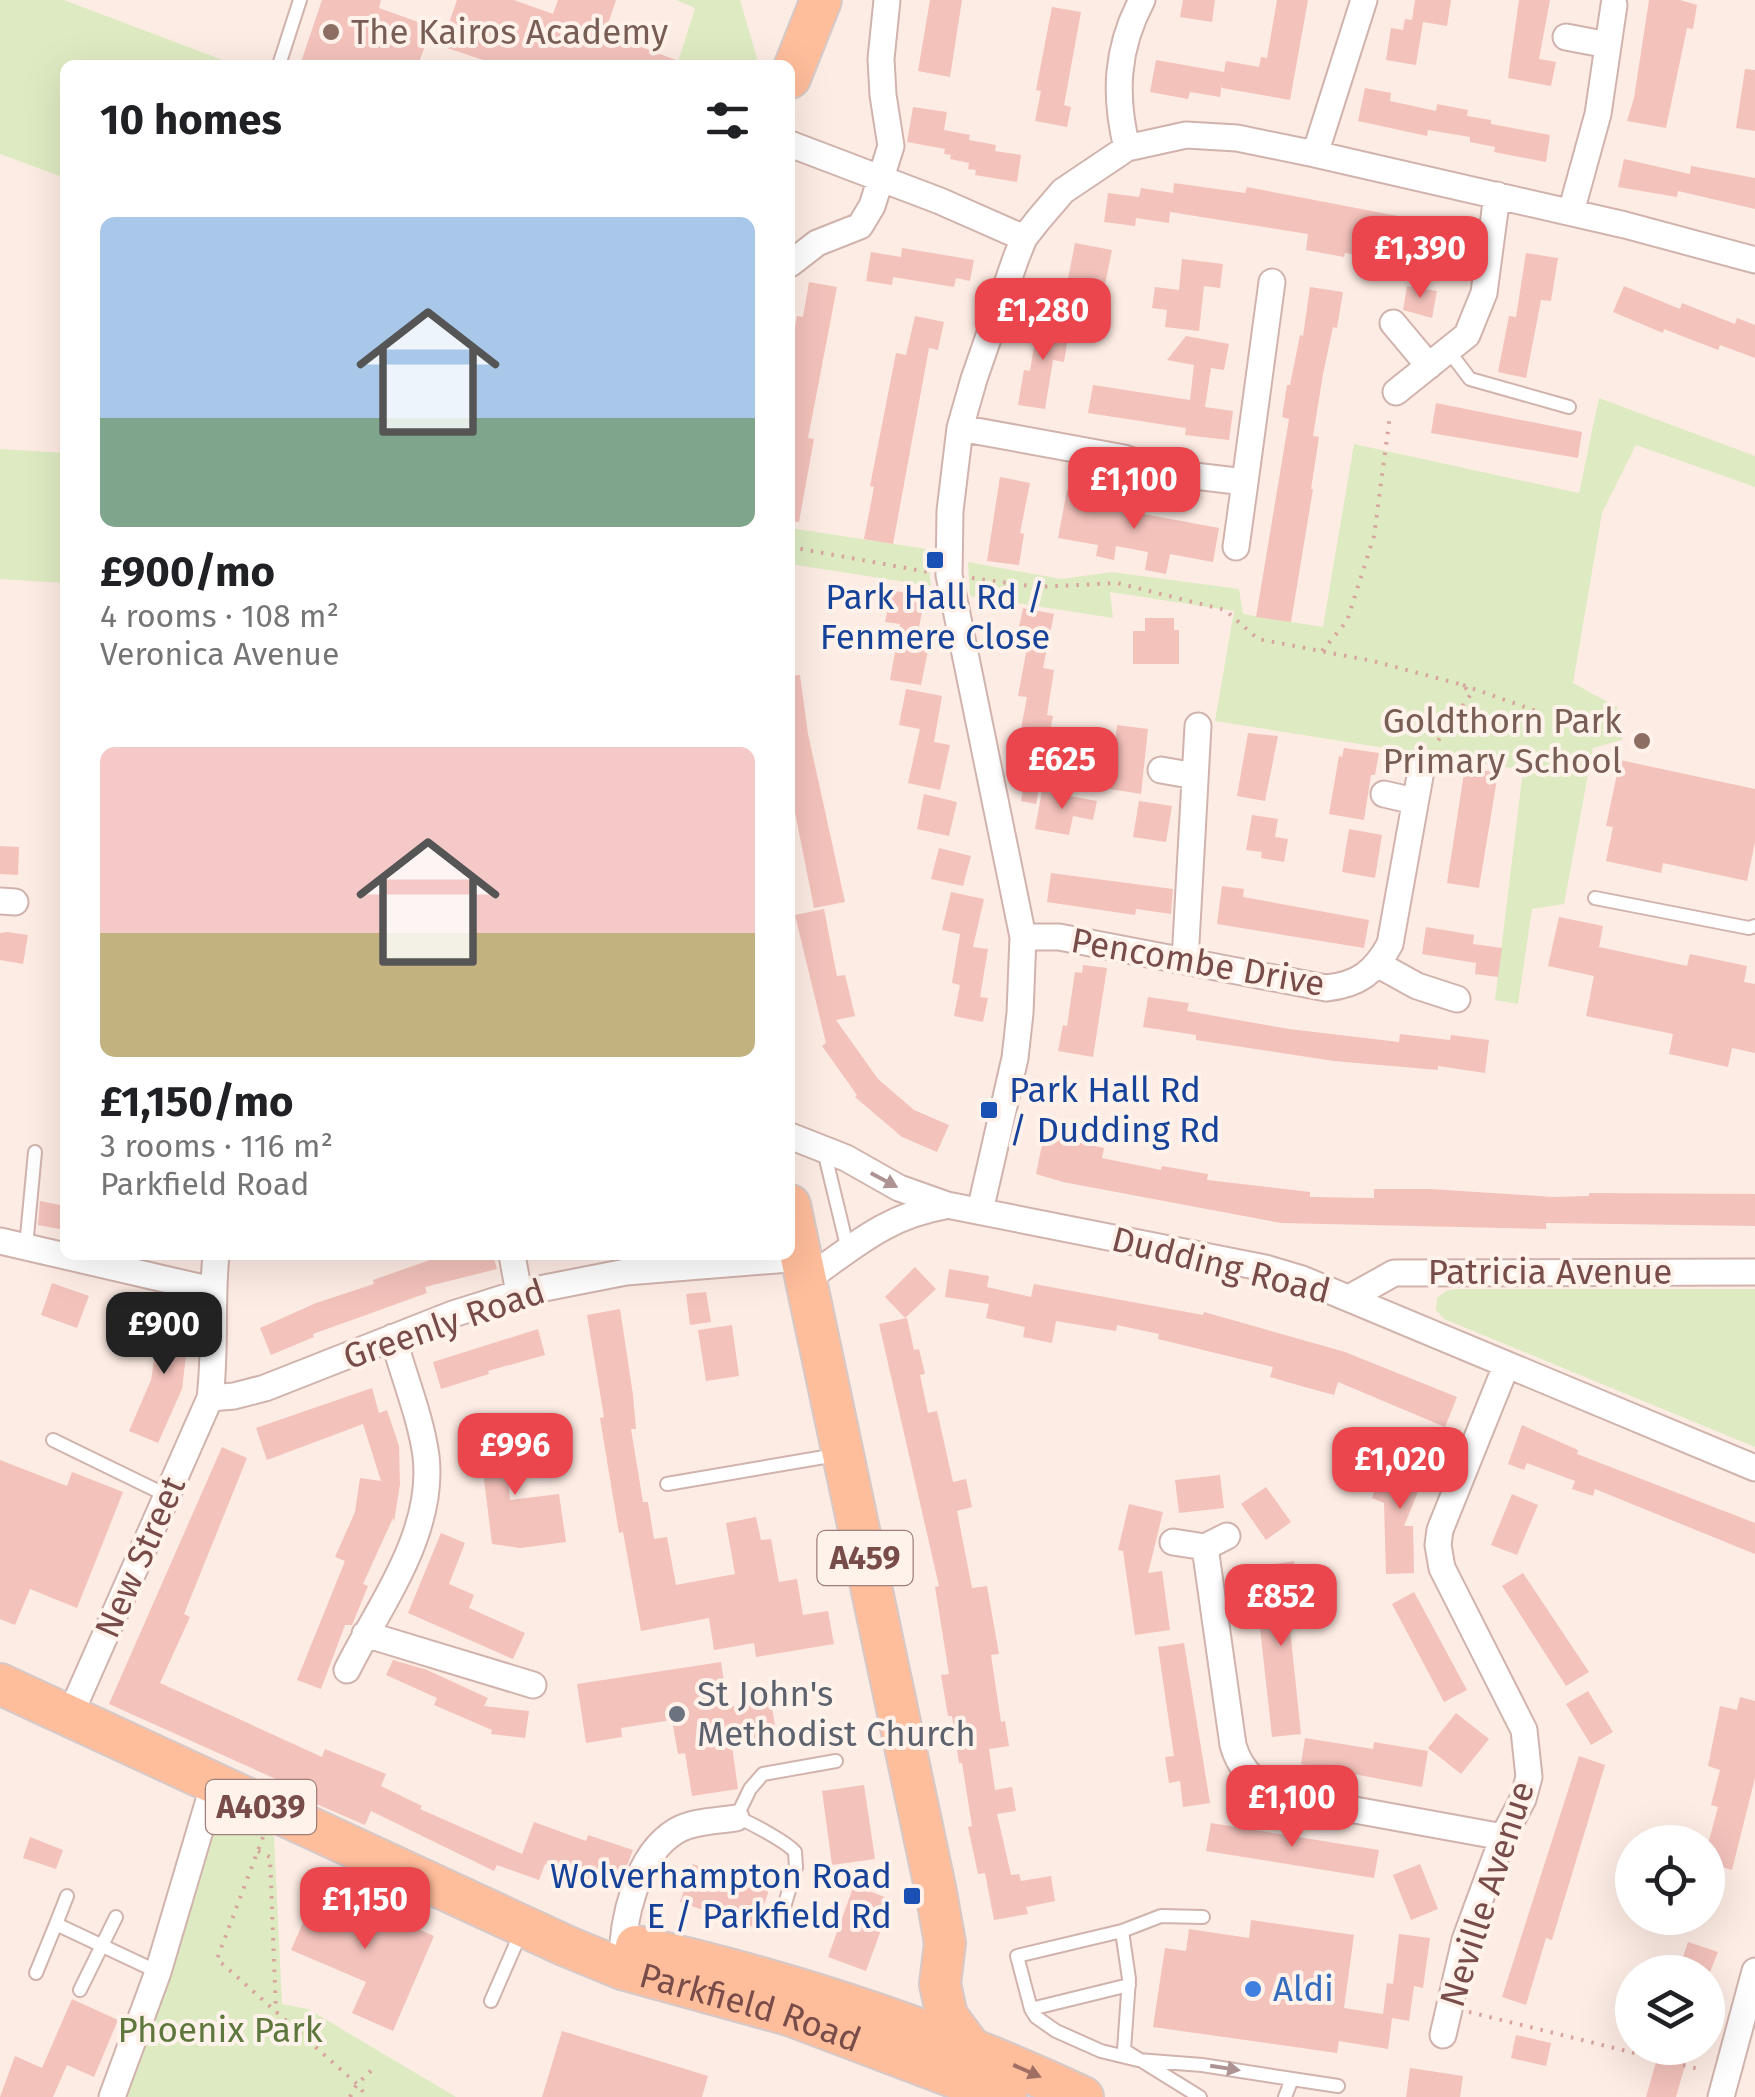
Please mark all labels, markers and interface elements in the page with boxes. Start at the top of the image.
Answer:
place label: The Kairos Academy [351,11,668,53]
marker: The Kairos Academy [320,21,342,43]
icon: filters [700,93,755,148]
text: 10 homes [100,95,282,145]
pin: £1,390 [1339,216,1501,301]
text: £1,390 [1374,229,1466,267]
pin: £1,280 [962,278,1124,363]
icon: home [338,282,518,462]
text: £1,280 [997,291,1089,329]
pin: £1,100 [1053,447,1215,532]
text: £1,100 [1090,460,1178,498]
text: £900/mo [100,547,275,597]
marker: Park Hall Rd / Fenmere Close [924,549,946,571]
place label: Park Hall Rd / Fenmere Close [820,576,1050,658]
text: 4 rooms · 108 m² [100,597,339,635]
text: Veronica Avenue [100,635,339,673]
place label: Goldthorn Park Primary School [1382,700,1622,782]
pin: £625 [1003,727,1121,812]
marker: Goldthorn Park Primary School [1631,730,1653,752]
text: £625 [1028,740,1096,778]
icon: home [338,812,518,992]
street label: Pencombe Drive [1068,919,1328,1005]
place label: Park Hall Rd / Dudding Rd [1009,1069,1221,1151]
text: £1,150/mo [100,1077,294,1127]
marker: Park Hall Rd / Dudding Rd [978,1099,1000,1121]
text: 3 rooms · 116 m² [100,1127,333,1165]
text: Parkfield Road [100,1165,309,1203]
one-way arrow [869,1171,898,1188]
street label: Dudding Road [1108,1218,1334,1312]
street label: Patricia Avenue [1428,1251,1672,1293]
street label: Greenly Road [338,1270,550,1378]
pin: £900 [105,1292,223,1377]
text: £900 [128,1305,200,1343]
pin: £996 [456,1413,574,1498]
text: £996 [480,1426,550,1464]
pin: £1,020 [1319,1427,1481,1512]
text: £1,020 [1354,1440,1446,1478]
street label: New Street [86,1469,194,1644]
road number: A459 [818,1531,912,1585]
pin: £852 [1222,1564,1340,1649]
text: £852 [1247,1577,1315,1615]
place label: St John's Methodist Church [697,1673,976,1755]
marker: St John's Methodist Church [666,1703,688,1725]
pin: £1,100 [1211,1765,1373,1850]
street label: Neville Avenue [1431,1776,1543,2012]
text: £1,100 [1248,1778,1336,1816]
road number: A4039 [206,1780,316,1834]
map controls [1615,1825,1725,2065]
button: locate [1615,1825,1725,1935]
place label: Wolverhampton Road E / Parkfield Rd [550,1855,892,1937]
pin: £1,150 [284,1867,446,1952]
text: £1,150 [322,1880,408,1918]
marker: Wolverhampton Road E / Parkfield Rd [901,1885,923,1907]
street label: Parkfield Road [635,1954,867,2061]
button: layers [1615,1955,1725,2065]
place label: Aldi [1273,1968,1334,2010]
marker: Aldi [1242,1978,1264,2000]
park label: Phoenix Park [117,2009,323,2051]
one-way arrow [1209,2061,1241,2077]
one-way arrow [1012,2063,1042,2079]

